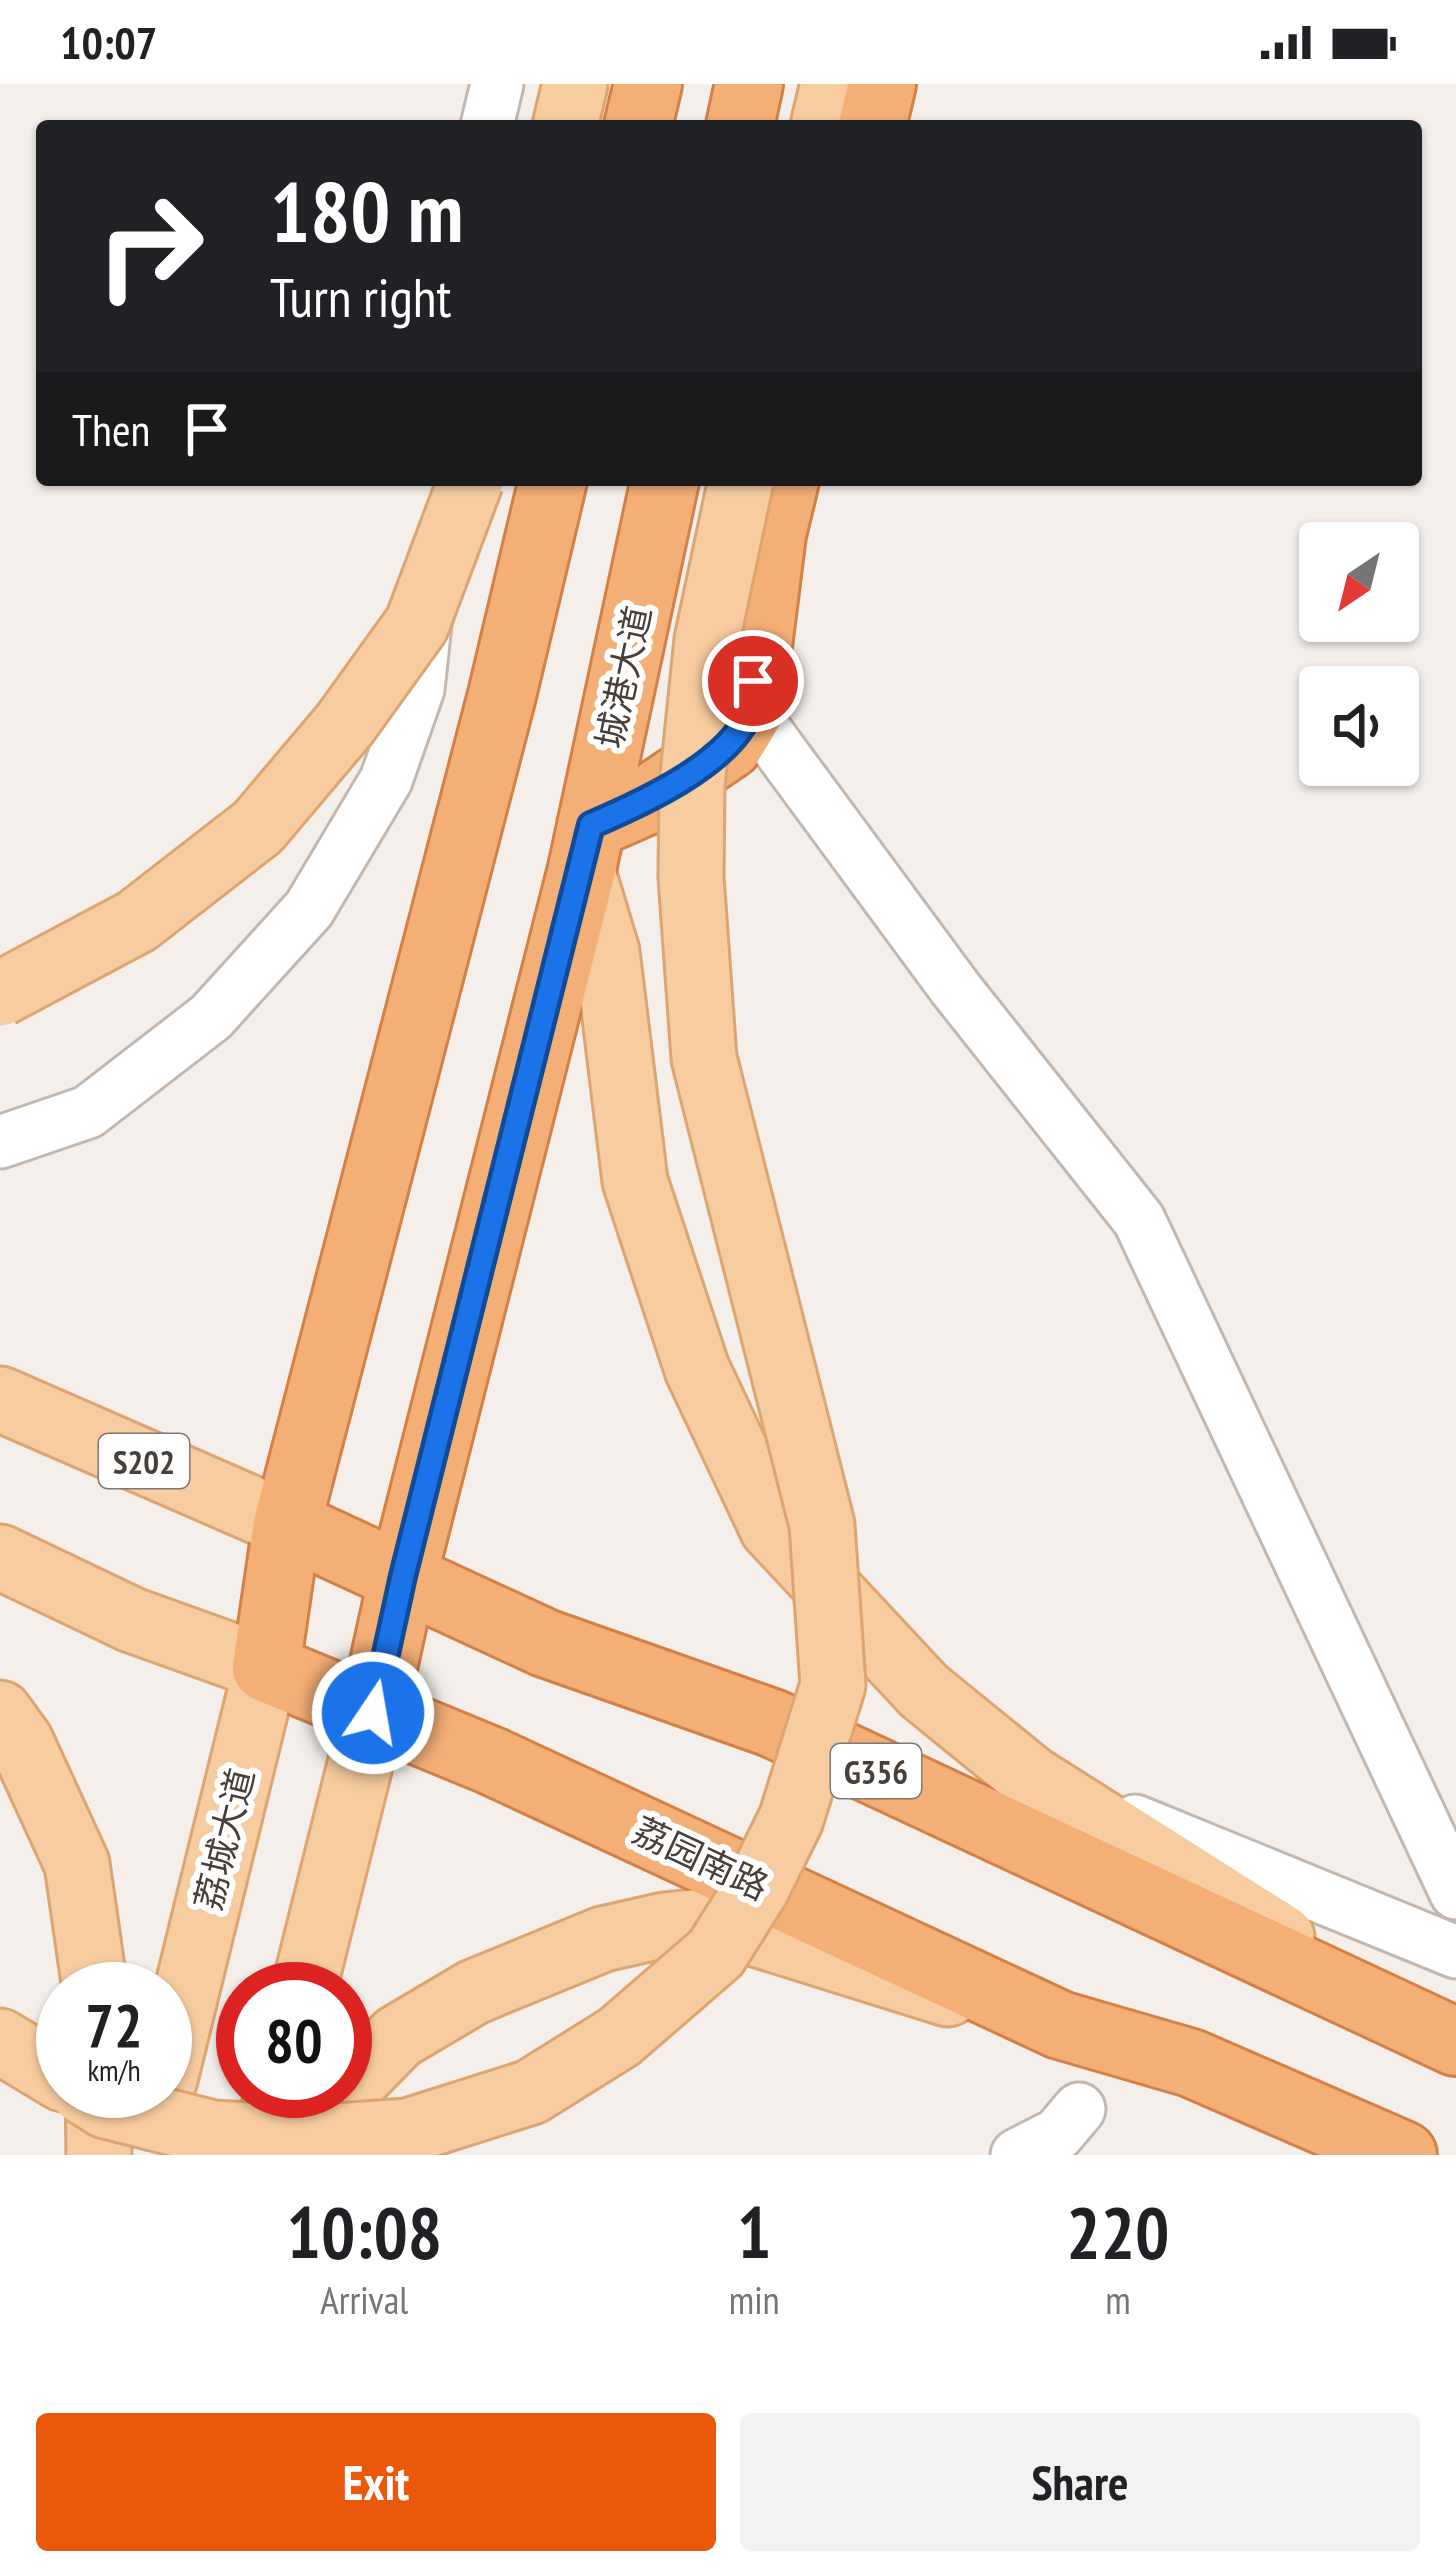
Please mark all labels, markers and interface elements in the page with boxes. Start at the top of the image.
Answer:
text: 10:07 [60,13,157,71]
text: 180 m [270,156,463,265]
icon: right [72,168,228,324]
text: Turn right [270,262,451,332]
icon: arrive [174,396,240,462]
text: Then [72,400,150,458]
north arrow [1299,522,1419,642]
map controls [1299,522,1419,786]
street label: 城港大道 [585,602,661,752]
pin [702,630,804,732]
icon: arrive [720,648,786,714]
button: sound [1299,666,1419,786]
road number: S202 [99,1434,189,1488]
position arrow [310,1650,436,1776]
road number: G356 [831,1744,921,1798]
street label: 荔城大道 [184,1763,264,1915]
street label: 荔园南路 [626,1806,776,1910]
speed limit sign: 80 [216,1962,372,2118]
text: 72 [85,1986,143,2064]
text: km/h [87,2050,141,2089]
text: 10:08 [287,2185,442,2278]
text: 1 [737,2185,771,2278]
text: 220 [1066,2185,1169,2278]
text: Arrival [320,2274,408,2325]
text: min [729,2274,780,2325]
text: m [1105,2274,1131,2325]
button: Exit [36,2413,716,2551]
button: Share [740,2413,1420,2551]

